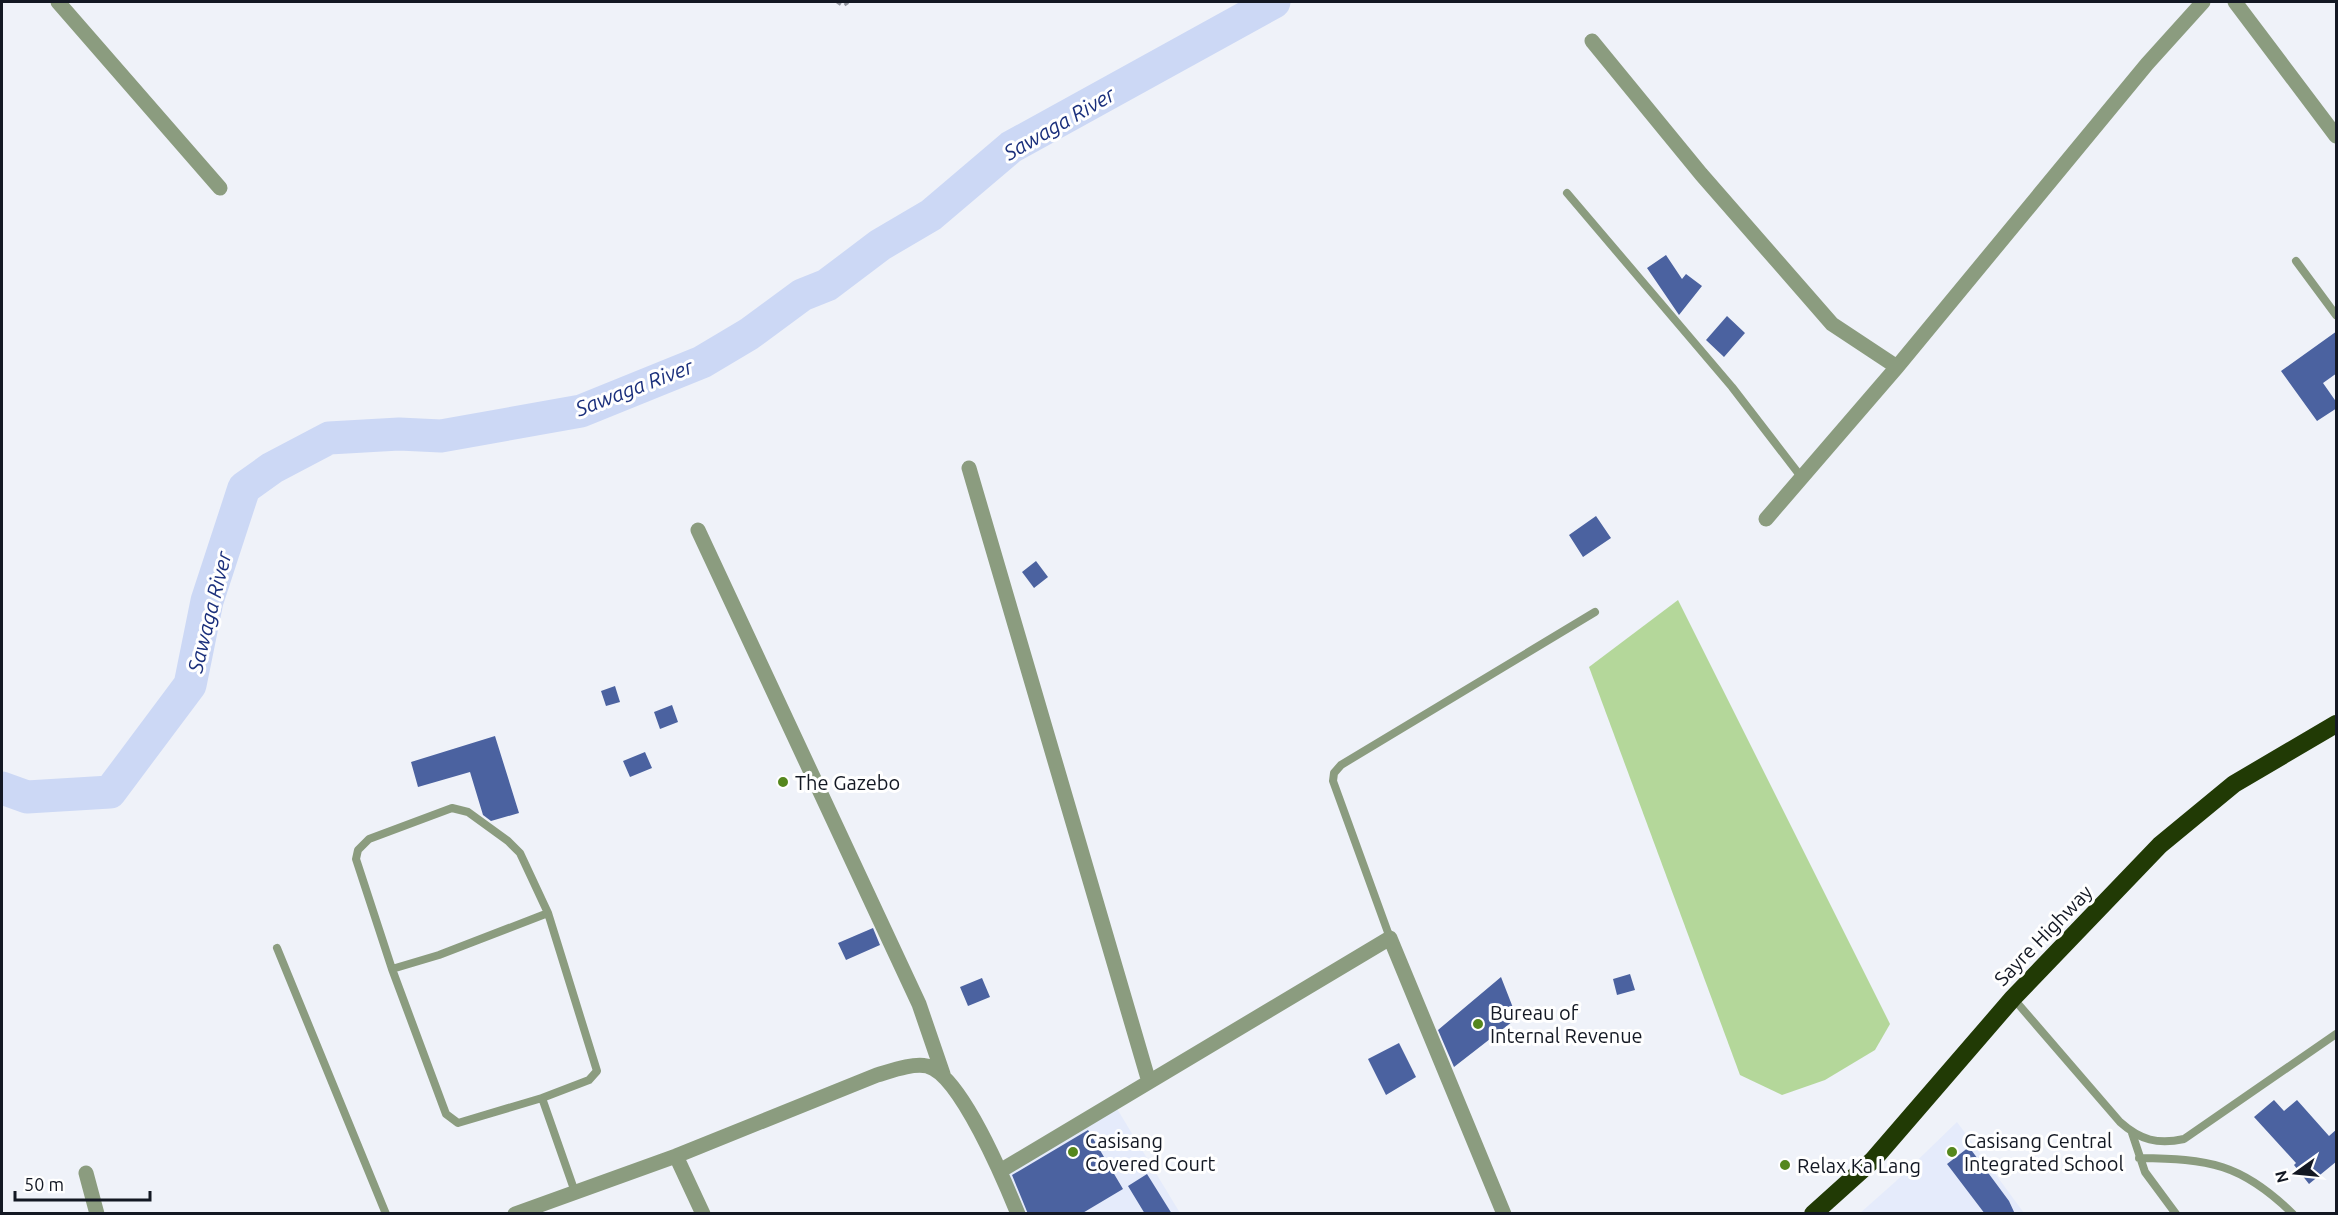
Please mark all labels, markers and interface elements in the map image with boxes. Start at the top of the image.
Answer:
water label: Sawaga River [999,81,1119,165]
water label: Sawaga River [571,353,697,421]
water label: Sawaga River [182,548,236,676]
place label: The Gazebo [795,771,900,794]
marker: The Gazebo [776,775,790,789]
street label: Sayre Highway [1989,880,2097,990]
place label: Bureau of Internal Revenue [1490,1001,1643,1047]
marker: Bureau of Internal Revenue [1471,1017,1485,1031]
place label: Casisang Covered Court [1085,1129,1215,1175]
place label: Casisang Central Integrated School [1964,1129,2124,1175]
north arrow [2266,1143,2326,1203]
marker: Casisang Covered Court [1066,1145,1080,1159]
marker: Casisang Central Integrated School [1945,1145,1959,1159]
place label: Relax Ka Lang [1797,1154,1921,1177]
marker: Relax Ka Lang [1778,1158,1792,1172]
scale bar [15,1164,150,1202]
text: N [2271,1169,2292,1185]
text: 50 m [24,1174,64,1194]

